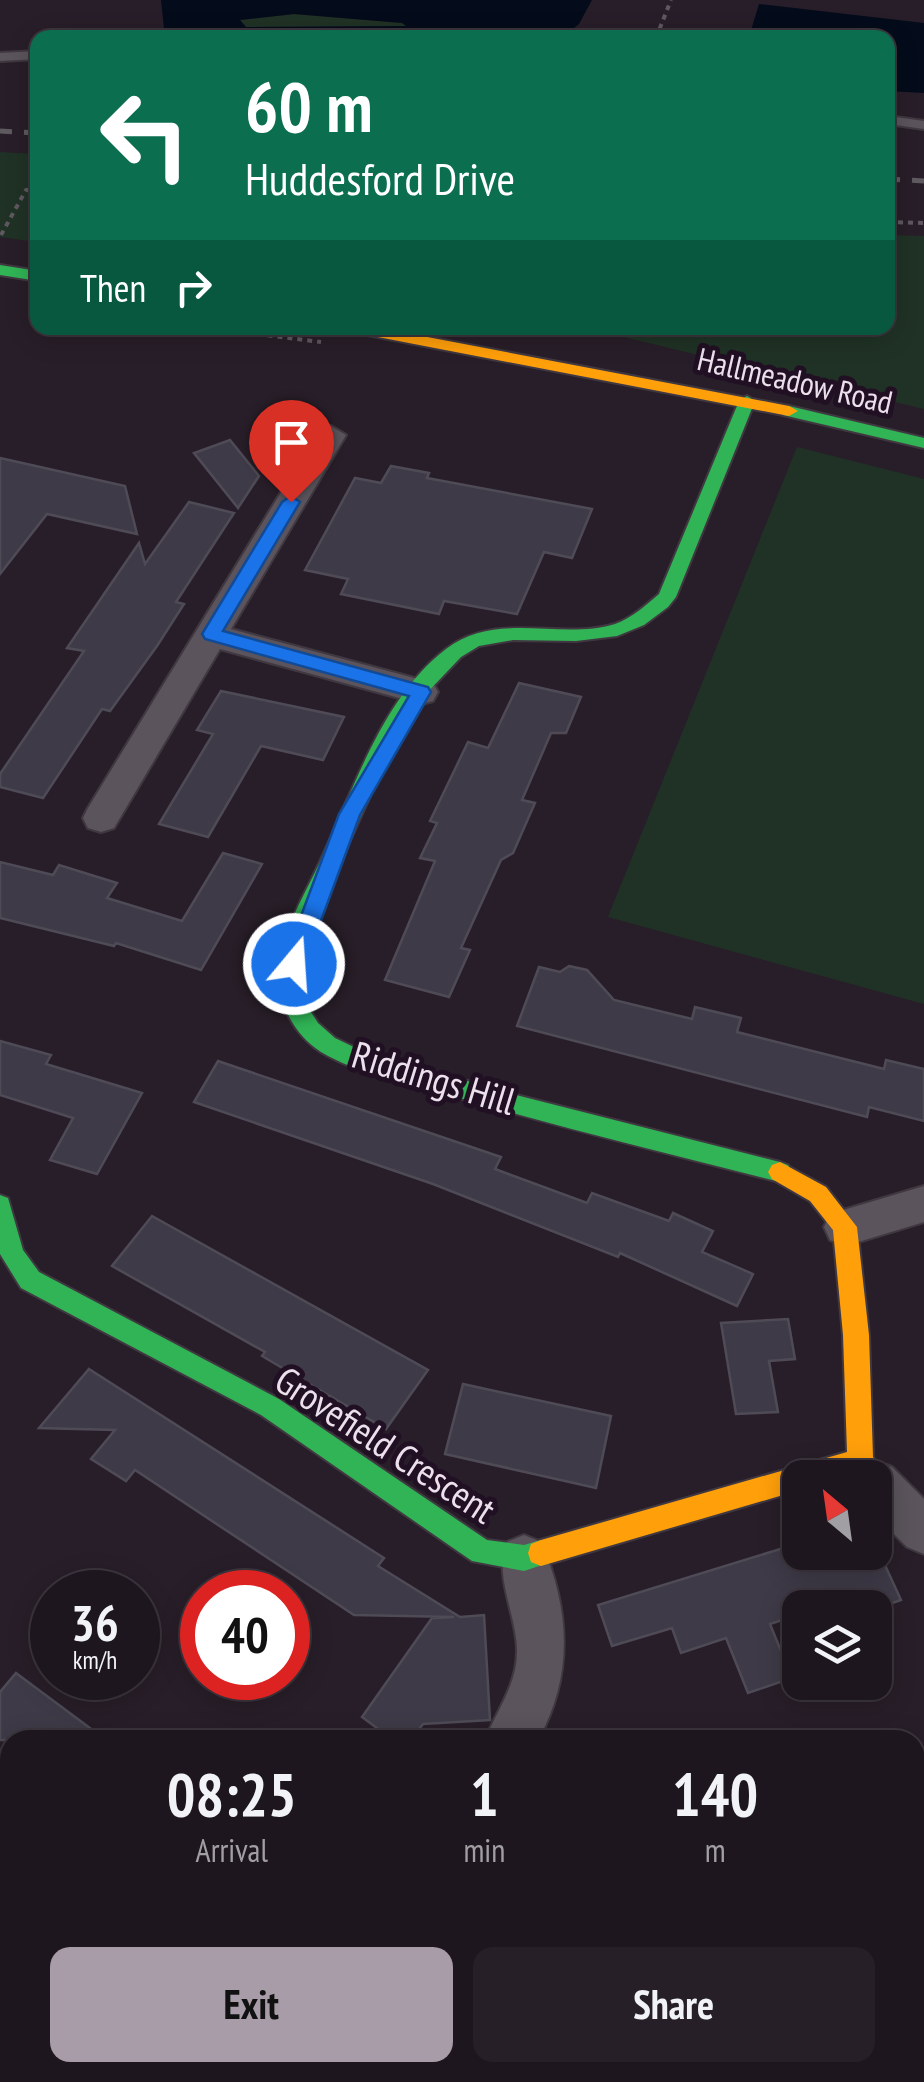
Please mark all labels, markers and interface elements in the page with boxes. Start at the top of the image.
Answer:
text: 60 m [245,61,373,151]
icon: left [80,70,210,200]
text: Huddesford Drive [245,149,515,207]
icon: right [166,260,221,315]
text: Then [80,263,146,312]
street label: Hallmeadow Road [693,337,897,423]
pin [249,400,334,503]
icon: arrive [264,415,319,470]
position arrow [242,912,346,1016]
street label: Riddings Hill [347,1029,522,1125]
street label: Grovefield Crescent [267,1355,506,1534]
north arrow [782,1460,892,1570]
map controls [782,1460,892,1700]
speed limit sign: 40 [180,1570,310,1700]
text: 36 [71,1590,119,1655]
button: layers [782,1590,892,1700]
text: km/h [73,1644,117,1676]
text: 08:25 [167,1755,297,1833]
text: 1 [470,1755,499,1833]
text: 140 [672,1755,758,1833]
text: Arrival [196,1829,268,1871]
text: min [463,1829,505,1871]
text: m [705,1829,726,1871]
button: Exit [50,1947,453,2062]
button: Share [473,1947,875,2062]

